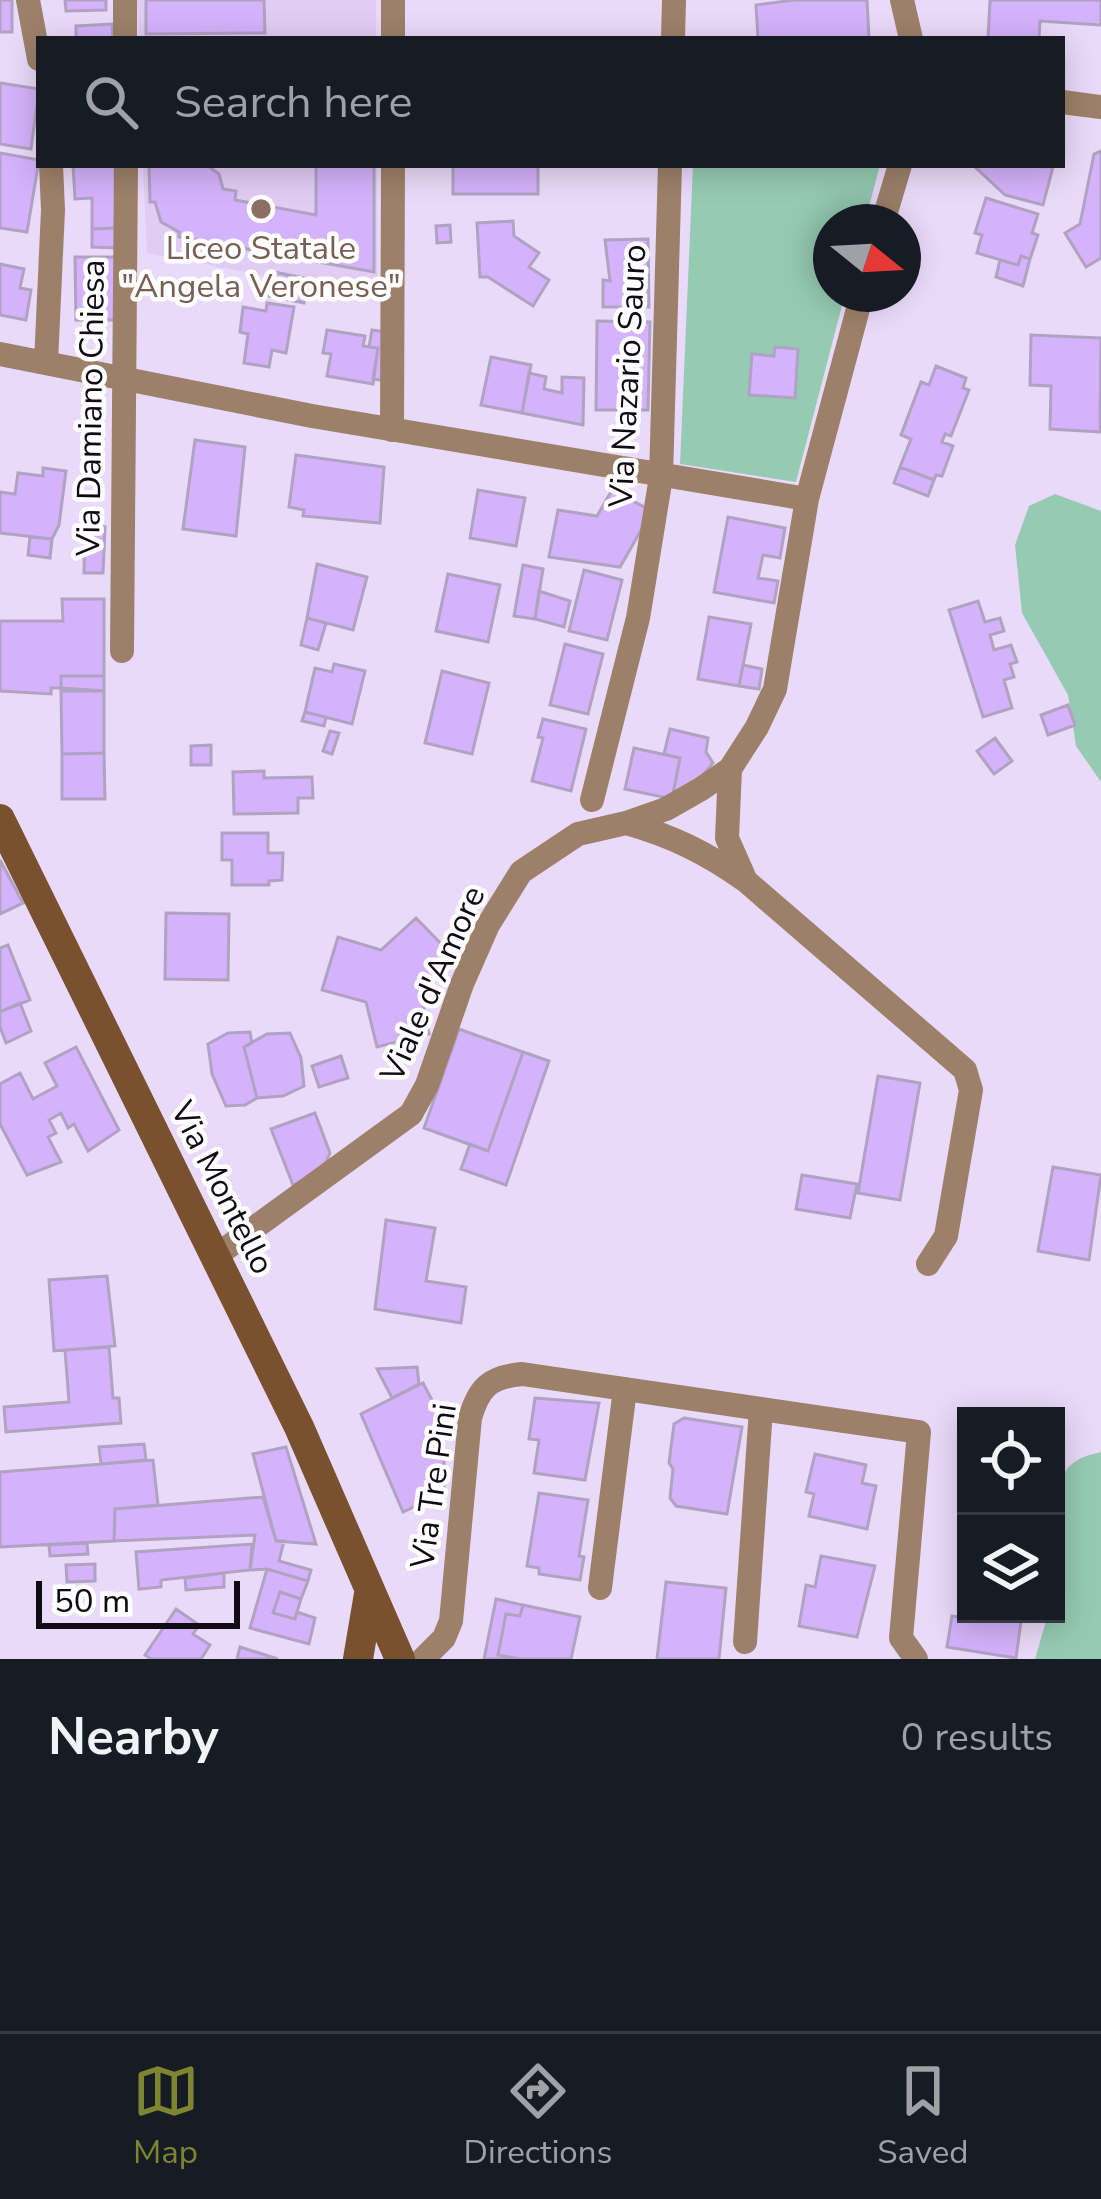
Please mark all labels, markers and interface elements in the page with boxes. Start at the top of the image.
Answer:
search box [36,36,1065,168]
icon: search [78,69,144,135]
text: Search here [174,72,413,133]
marker: Liceo Statale "Angela Veronese" [248,196,274,222]
north arrow [813,204,921,312]
place label: Liceo Statale "Angela Veronese" [121,226,401,309]
street label: Via Nazario Sauro [599,243,657,510]
street label: Via Damiano Chiesa [66,259,116,558]
street label: Viale d'Amore [369,879,496,1090]
street label: Via Montello [159,1093,285,1282]
street label: Via Tre Pini [400,1401,468,1572]
map controls [957,1407,1065,1623]
button: locate [957,1407,1065,1515]
button: layers [957,1515,1065,1623]
scale bar [36,1575,240,1628]
text: 50 m [54,1579,130,1624]
text: Nearby [48,1702,219,1772]
text: 0 results [901,1711,1053,1764]
tab: Map [133,2058,199,2175]
tab: Directions [464,2058,612,2175]
tab: Saved [877,2058,968,2175]

